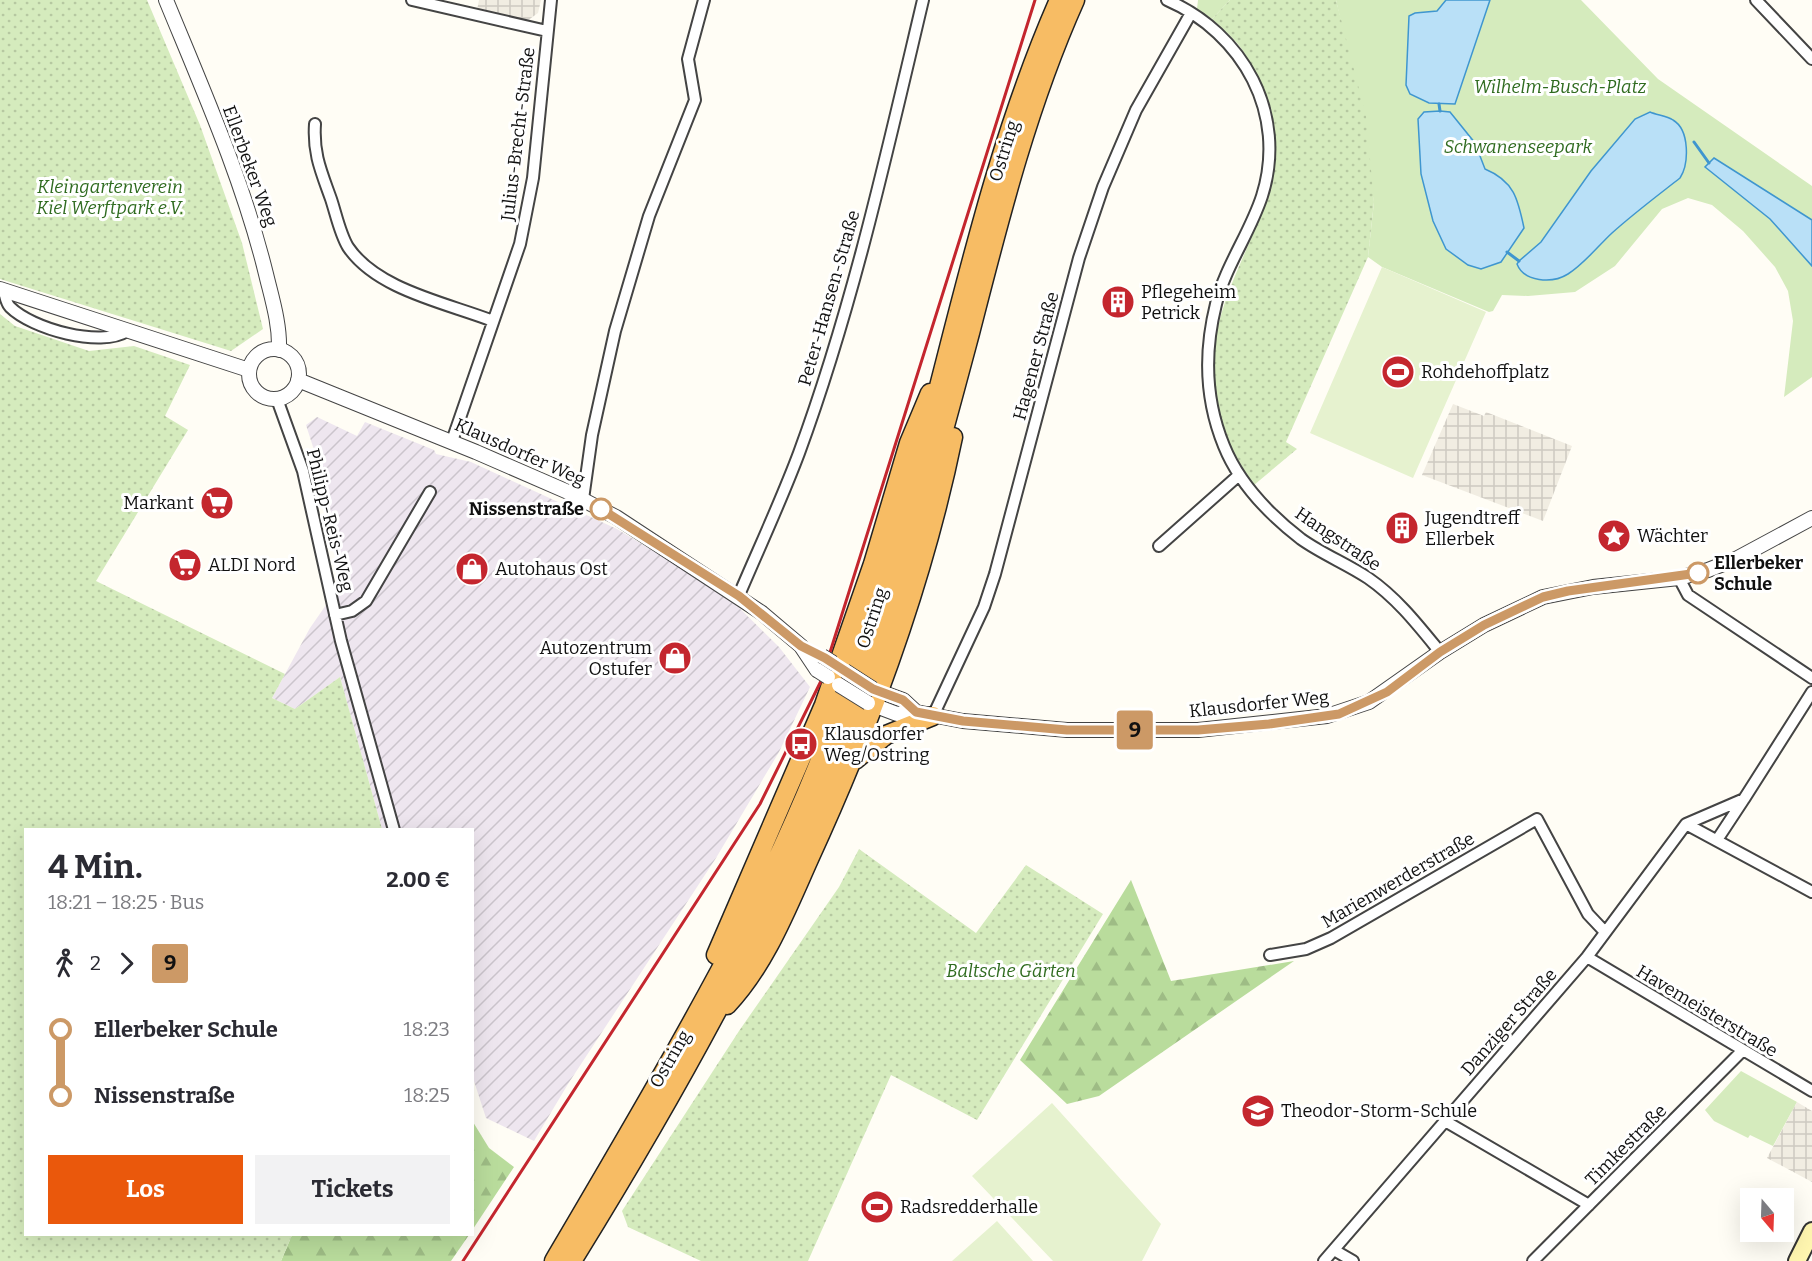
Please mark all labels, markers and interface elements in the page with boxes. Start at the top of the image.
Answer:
street label: Julius-Brecht-Straße [496,46,540,223]
park label: Wilhelm-Busch-Platz [1474,76,1647,98]
street label: Ellerbeker Weg [218,102,282,230]
street label: Ostring [984,118,1024,184]
park label: Schwanenseepark [1444,136,1592,158]
park label: Kleingartenverein Kiel Werftpark e.V. [36,176,184,219]
street label: Peter-Hansen-Straße [793,208,865,388]
place label: Pflegeheim Petrick [1141,281,1236,324]
building icon: Pflegeheim Petrick [1100,284,1136,320]
street label: Hagener Straße [1008,289,1064,423]
sports icon: Rohdehoffplatz [1380,354,1416,390]
place label: Rohdehoffplatz [1421,361,1549,383]
street label: Klausdorfer Weg [451,413,589,491]
street label: Philipp-Reis-Weg [302,446,358,594]
supermarket icon: Markant [199,485,235,521]
place label: Markant [123,492,194,514]
place label: Nissenstraße [469,498,584,520]
marker: Nissenstraße [590,498,612,520]
street label: Hangstraße [1291,502,1385,576]
place label: Jugendtreff Ellerbek [1424,507,1522,550]
building icon: Jugendtreff Ellerbek [1384,510,1420,546]
place icon: Wächter [1596,518,1632,554]
place label: Wächter [1637,525,1708,547]
supermarket icon: ALDI Nord [167,547,203,583]
shop icon: Autohaus Ost [454,551,490,587]
place label: Ellerbeker Schule [1714,552,1804,595]
place label: ALDI Nord [208,554,296,576]
place label: Autohaus Ost [495,558,608,580]
marker: Ellerbeker Schule [1687,562,1709,584]
street label: Ostring [852,585,892,651]
place label: Autozentrum Ostufer [539,637,652,680]
shop icon: Autozentrum Ostufer [657,640,693,676]
street label: Klausdorfer Weg [1188,686,1330,722]
line badge: 9 [1116,710,1154,750]
text: 9 [1129,717,1141,743]
place label: Klausdorfer Weg/Ostring [824,723,930,766]
bus stop icon: Klausdorfer Weg/Ostring [783,726,819,762]
street label: Marienwerderstraße [1318,827,1478,933]
text: 4 Min. [48,847,143,887]
text: 2.00 € [386,866,450,893]
text: 18:21 – 18:25 · Bus [48,890,204,914]
icon: walk [48,947,81,980]
icon: forward [110,947,143,980]
text: 9 [164,950,176,976]
text: 2 [90,951,101,975]
park label: Baltsche Gärten [946,960,1076,982]
street label: Havemeisterstraße [1632,960,1782,1062]
street label: Danziger Straße [1457,964,1561,1080]
text: Ellerbeker Schule [94,1016,278,1043]
text: 18:23 [403,1017,450,1041]
street label: Ostring [645,1026,695,1092]
text: Nissenstraße [94,1082,235,1109]
text: 18:25 [404,1083,450,1107]
school or university icon: Theodor-Storm-Schule [1240,1093,1276,1129]
place label: Theodor-Storm-Schule [1281,1100,1477,1122]
street label: Timkestraße [1581,1100,1671,1190]
button: Los [48,1155,243,1224]
button: Tickets [255,1155,450,1224]
north arrow [1740,1188,1794,1242]
map controls [1740,1188,1794,1242]
sports icon: Radsredderhalle [859,1189,895,1225]
place label: Radsredderhalle [900,1196,1038,1218]

